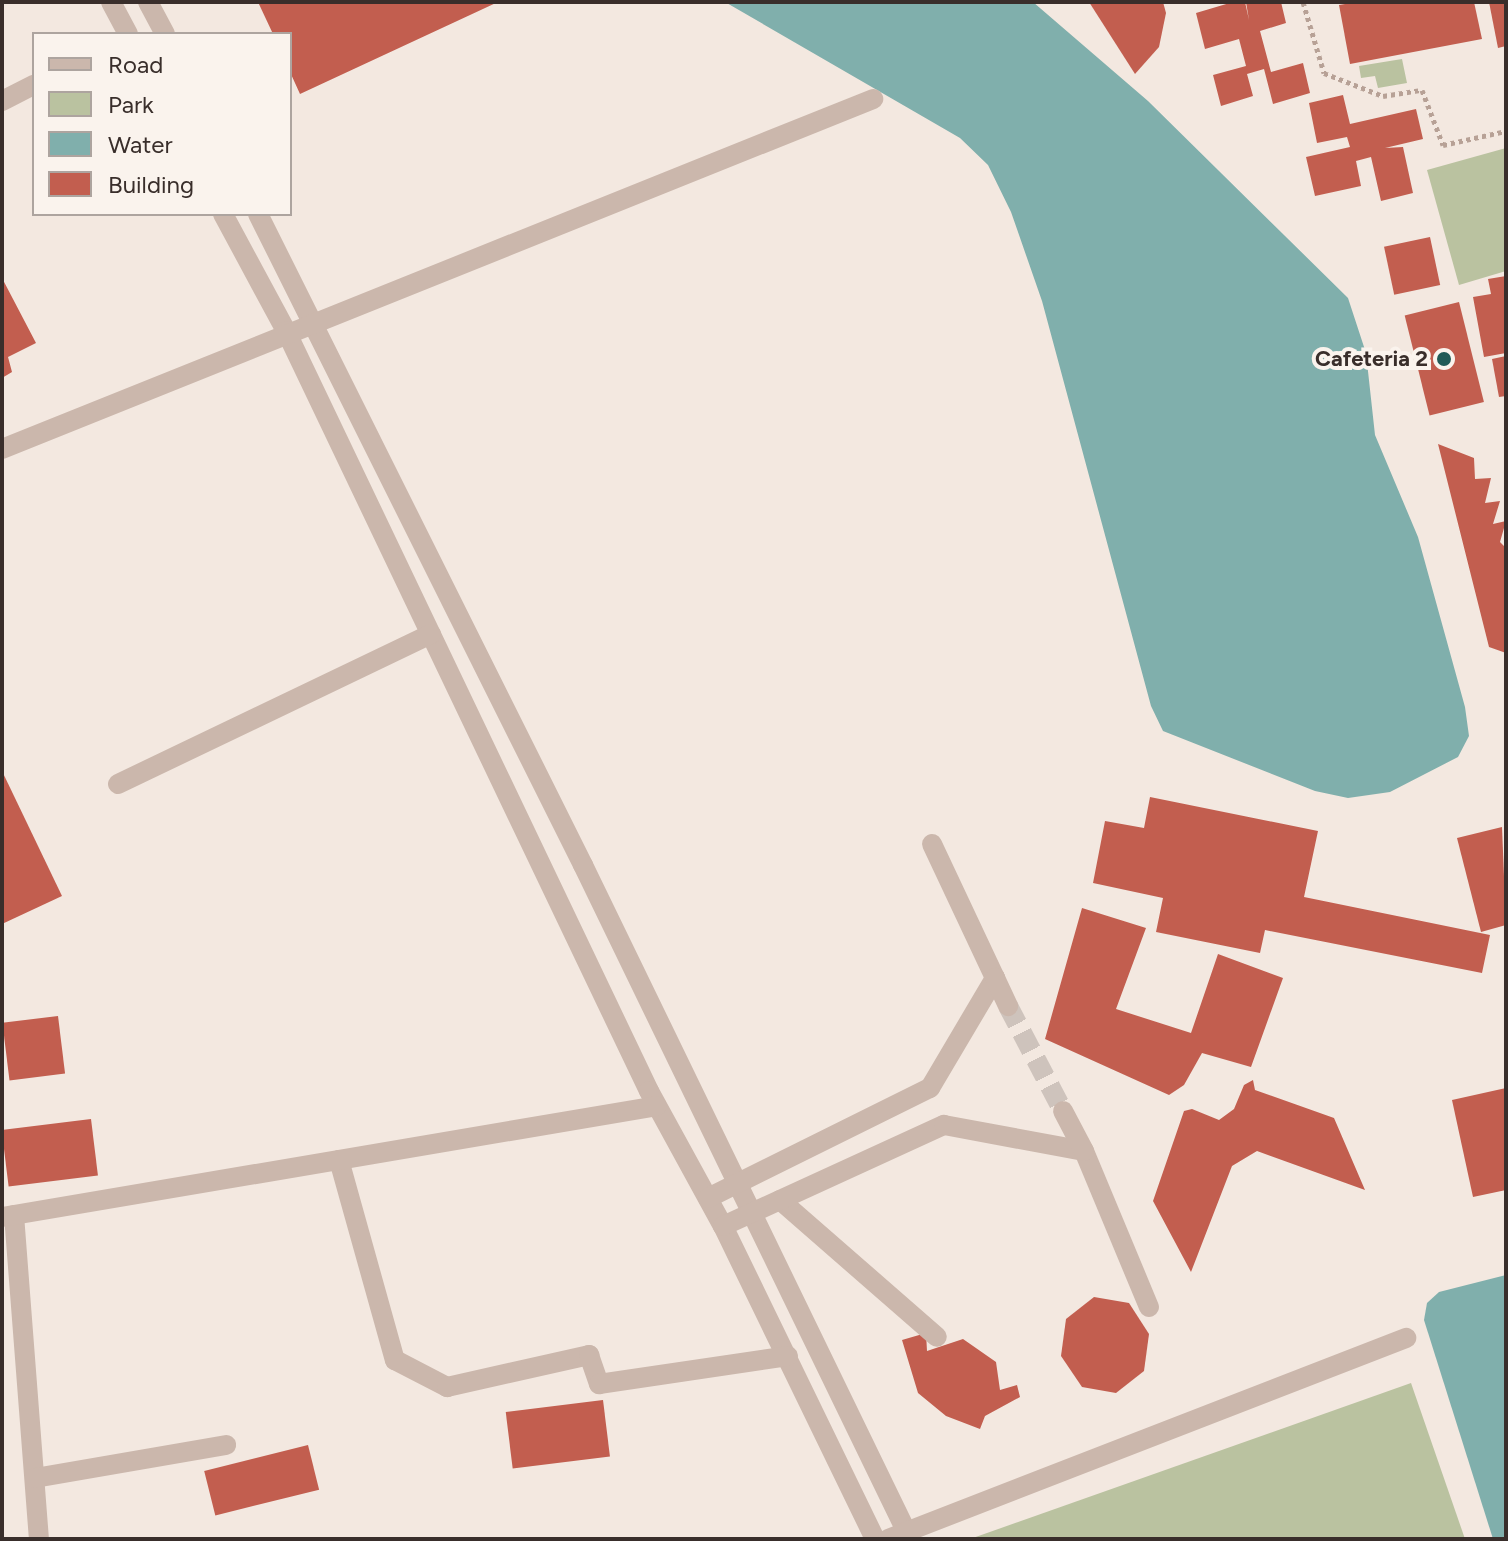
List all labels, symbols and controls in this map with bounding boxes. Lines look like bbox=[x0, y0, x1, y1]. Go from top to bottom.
legend bbox=[32, 32, 292, 216]
text: Road bbox=[108, 50, 163, 79]
text: Park bbox=[108, 90, 154, 119]
text: Water bbox=[108, 130, 173, 159]
text: Building bbox=[108, 170, 194, 199]
place label: Cafeteria 2 bbox=[1315, 346, 1428, 372]
marker: Cafeteria 2 bbox=[1435, 350, 1453, 368]

